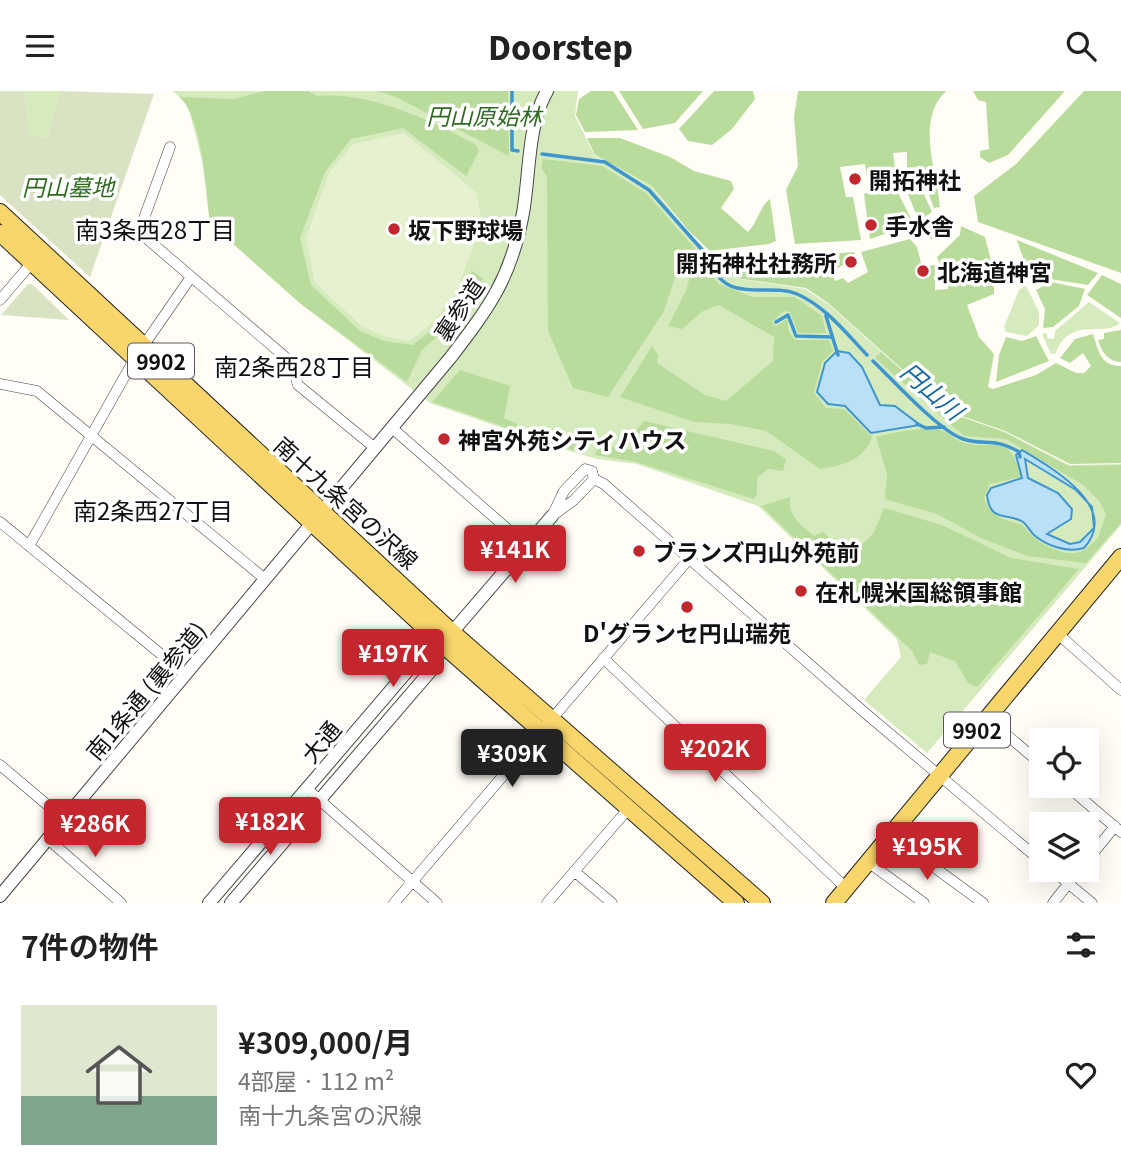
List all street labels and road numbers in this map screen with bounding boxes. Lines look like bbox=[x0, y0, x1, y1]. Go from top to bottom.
street label: 裏参道 bbox=[425, 271, 491, 347]
road number: 9902 bbox=[128, 343, 194, 379]
street label: 南十九条宮の沢線 bbox=[267, 428, 427, 576]
street label: 南1条通 (裏参道) bbox=[77, 613, 213, 767]
street label: 大通 bbox=[292, 712, 348, 770]
road number: 9902 bbox=[944, 713, 1010, 747]

